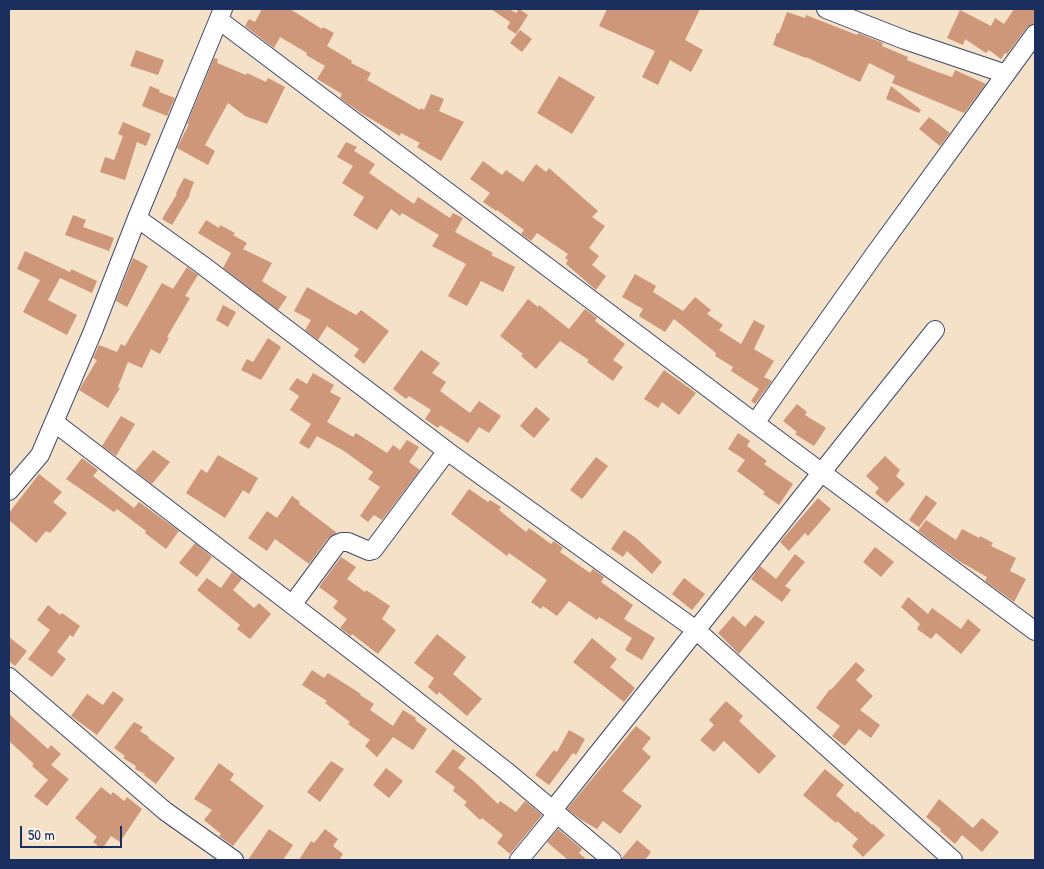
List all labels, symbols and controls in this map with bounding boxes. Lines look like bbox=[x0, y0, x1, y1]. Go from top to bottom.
scale bar bbox=[22, 816, 125, 848]
text: 50 m bbox=[28, 824, 55, 845]

